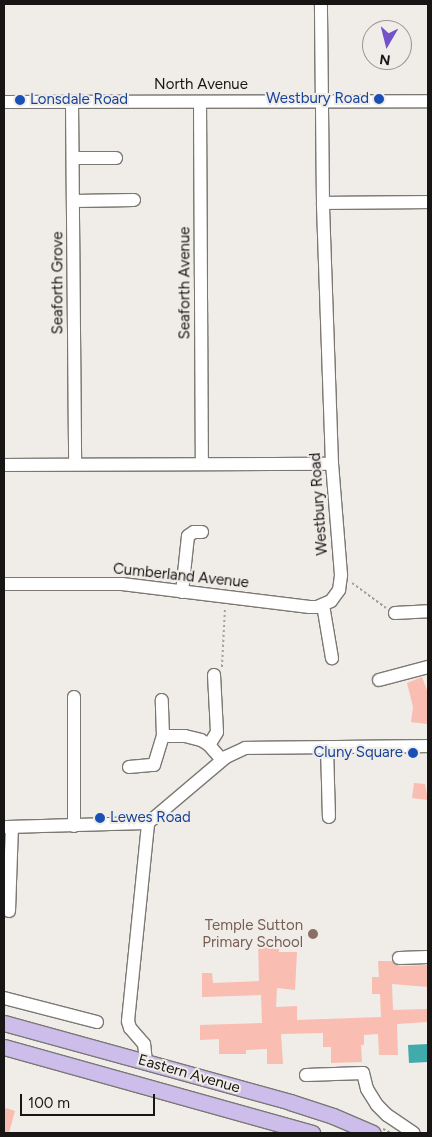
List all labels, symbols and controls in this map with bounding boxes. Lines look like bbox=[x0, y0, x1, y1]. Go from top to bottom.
north arrow bbox=[362, 20, 412, 70]
text: N bbox=[378, 50, 392, 69]
street label: North Avenue bbox=[154, 76, 248, 94]
place label: Westbury Road bbox=[266, 90, 369, 108]
place label: Lonsdale Road bbox=[30, 91, 128, 109]
marker: Westbury Road bbox=[373, 93, 385, 105]
marker: Lonsdale Road bbox=[14, 94, 26, 106]
street label: Seaforth Avenue bbox=[176, 227, 194, 339]
street label: Seaforth Grove bbox=[49, 232, 67, 334]
street label: Westbury Road bbox=[306, 452, 332, 556]
street label: Cumberland Avenue bbox=[112, 560, 250, 592]
place label: Cluny Square bbox=[314, 744, 403, 762]
marker: Cluny Square bbox=[407, 747, 419, 759]
place label: Lewes Road bbox=[110, 809, 191, 827]
marker: Lewes Road bbox=[94, 812, 106, 824]
place label: Temple Sutton Primary School bbox=[202, 916, 303, 951]
marker: Temple Sutton Primary School bbox=[307, 928, 319, 940]
street label: Eastern Avenue bbox=[136, 1051, 242, 1097]
scale bar bbox=[22, 1084, 158, 1116]
text: 100 m bbox=[28, 1094, 70, 1112]

